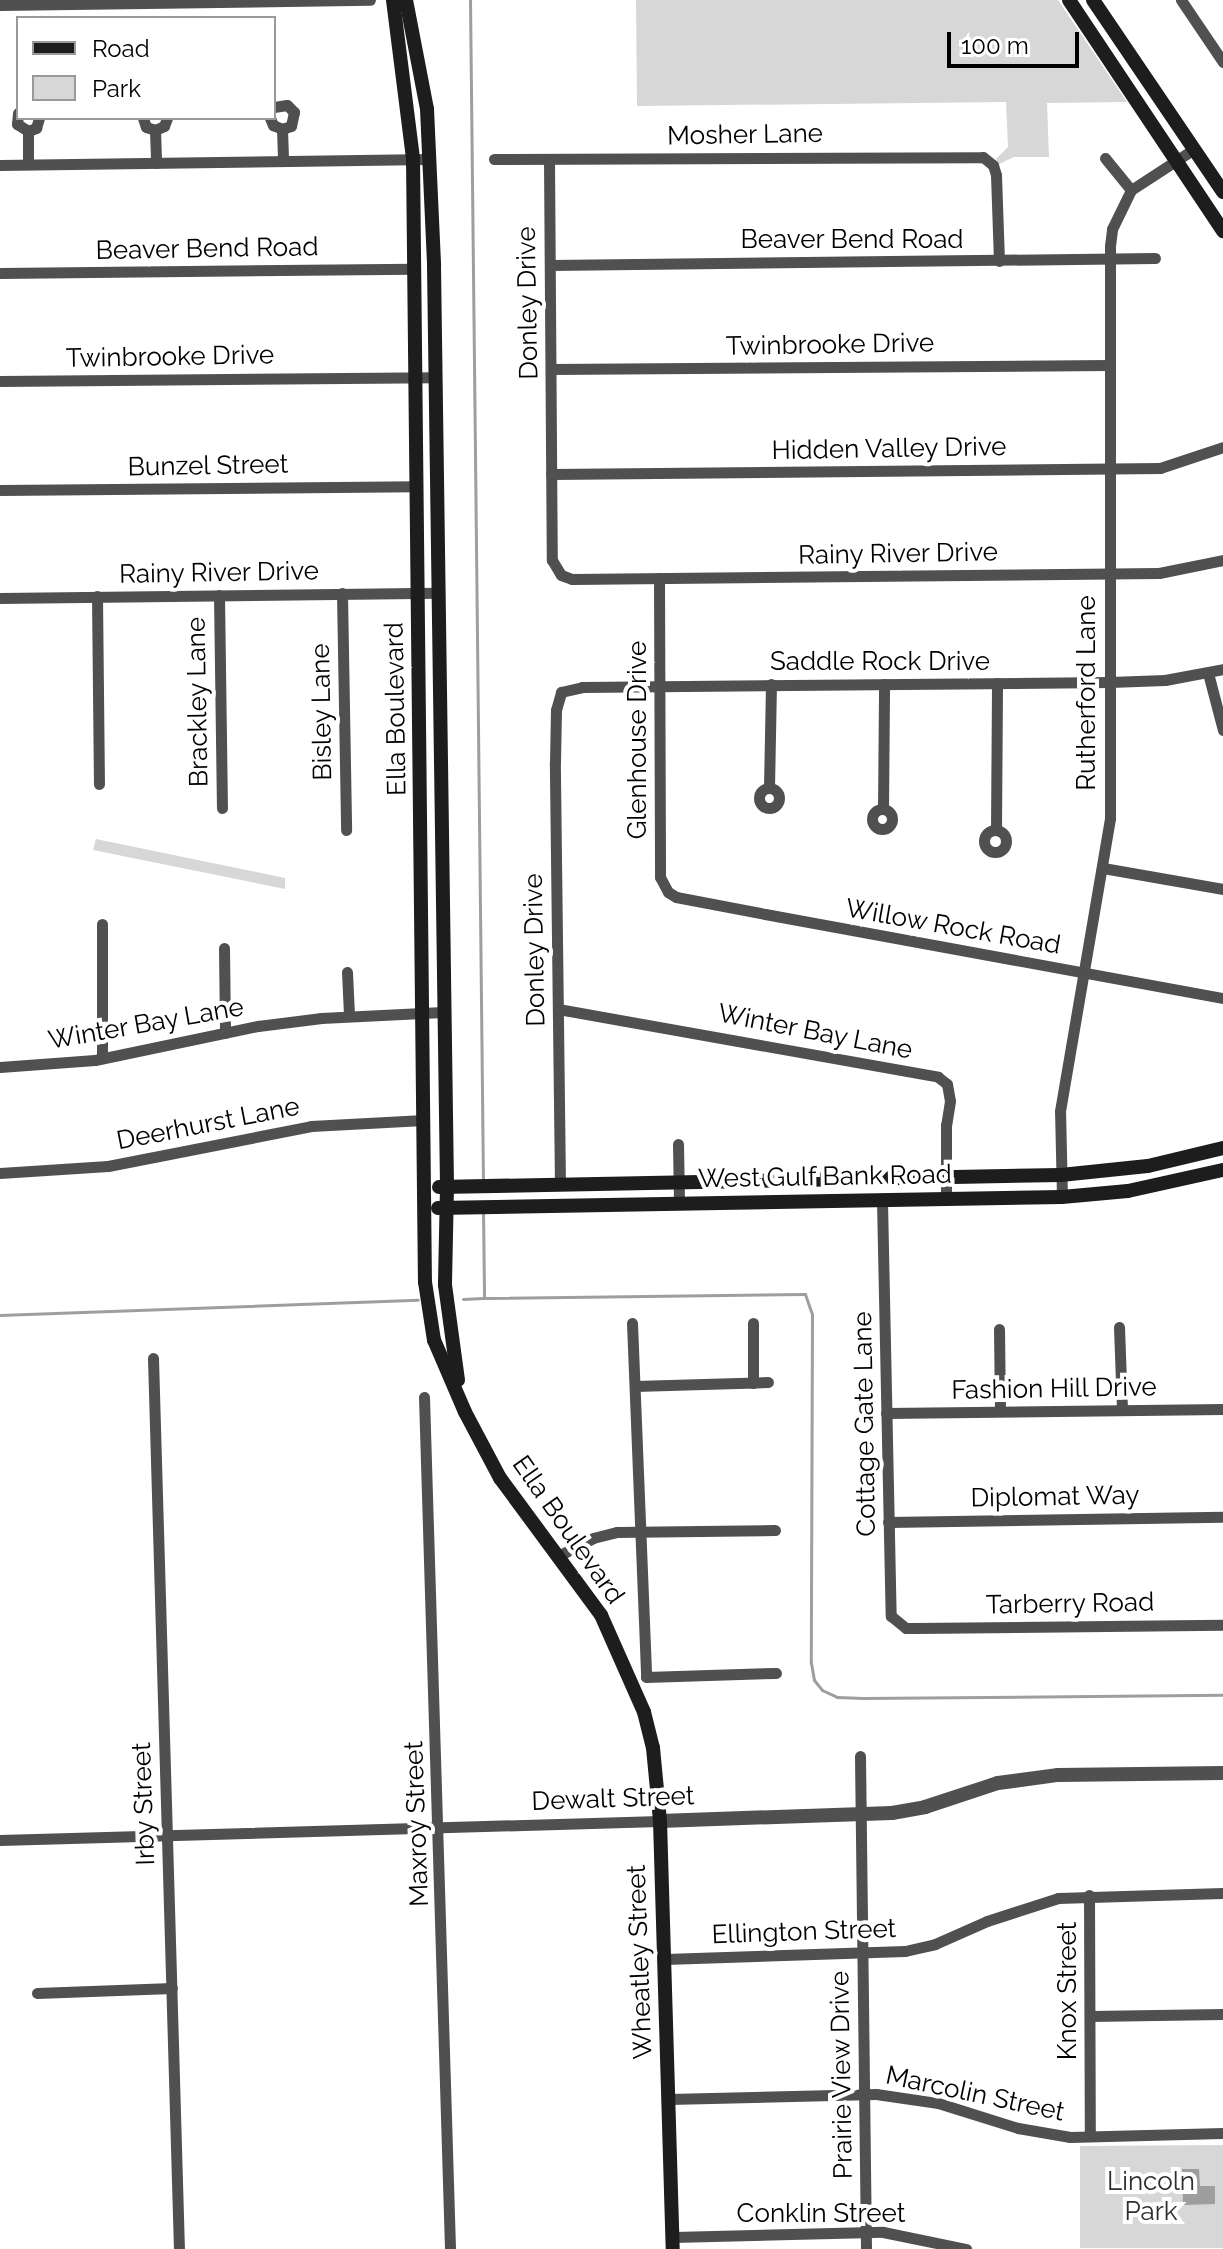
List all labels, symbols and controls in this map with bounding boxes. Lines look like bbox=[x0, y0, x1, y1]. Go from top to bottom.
legend bbox=[16, 16, 276, 120]
scale bar bbox=[951, 16, 1083, 66]
text: 100 m bbox=[961, 31, 1029, 60]
text: Road bbox=[92, 34, 150, 63]
text: Park bbox=[92, 74, 141, 103]
street label: Mosher Lane bbox=[666, 118, 824, 152]
street label: Beaver Bend Road bbox=[740, 224, 964, 256]
street label: Donley Drive bbox=[511, 226, 545, 380]
street label: Beaver Bend Road bbox=[95, 231, 319, 267]
street label: Twinbrooke Drive bbox=[726, 328, 934, 362]
street label: Twinbrooke Drive bbox=[66, 340, 274, 374]
street label: Hidden Valley Drive bbox=[770, 431, 1008, 467]
street label: Bunzel Street bbox=[127, 449, 289, 483]
street label: Rainy River Drive bbox=[797, 537, 999, 571]
street label: Rainy River Drive bbox=[118, 556, 320, 590]
street label: Rutherford Lane bbox=[1071, 595, 1103, 791]
street label: Brackley Lane bbox=[181, 616, 215, 788]
street label: Ella Boulevard bbox=[379, 622, 413, 796]
street label: Glenhouse Drive bbox=[622, 641, 654, 839]
street label: Bisley Lane bbox=[305, 643, 339, 781]
street label: Saddle Rock Drive bbox=[770, 646, 990, 678]
street label: Donley Drive bbox=[518, 873, 552, 1027]
street label: Willow Rock Road bbox=[843, 893, 1063, 961]
street label: Winter Bay Lane bbox=[45, 991, 247, 1057]
street label: Winter Bay Lane bbox=[714, 998, 916, 1066]
street label: Deerhurst Lane bbox=[114, 1091, 302, 1157]
street label: West Gulf Bank Road bbox=[698, 1159, 952, 1195]
street label: Cottage Gate Lane bbox=[847, 1311, 883, 1537]
street label: Fashion Hill Drive bbox=[951, 1372, 1157, 1406]
street label: Ella Boulevard bbox=[505, 1450, 631, 1610]
street label: Diplomat Way bbox=[970, 1480, 1140, 1514]
street label: Tarberry Road bbox=[985, 1587, 1155, 1621]
street label: Maxroy Street bbox=[399, 1740, 435, 1908]
street label: Irby Street bbox=[126, 1742, 162, 1866]
street label: Dewalt Street bbox=[531, 1781, 695, 1817]
street label: Wheatley Street bbox=[621, 1864, 659, 2060]
street label: Ellington Street bbox=[711, 1913, 897, 1951]
street label: Knox Street bbox=[1052, 1922, 1084, 2060]
street label: Prairie View Drive bbox=[825, 1970, 859, 2180]
street label: Marcolin Street bbox=[883, 2060, 1067, 2128]
park label: Lincoln Park bbox=[1107, 2166, 1195, 2228]
street label: Conklin Street bbox=[737, 2198, 905, 2230]

